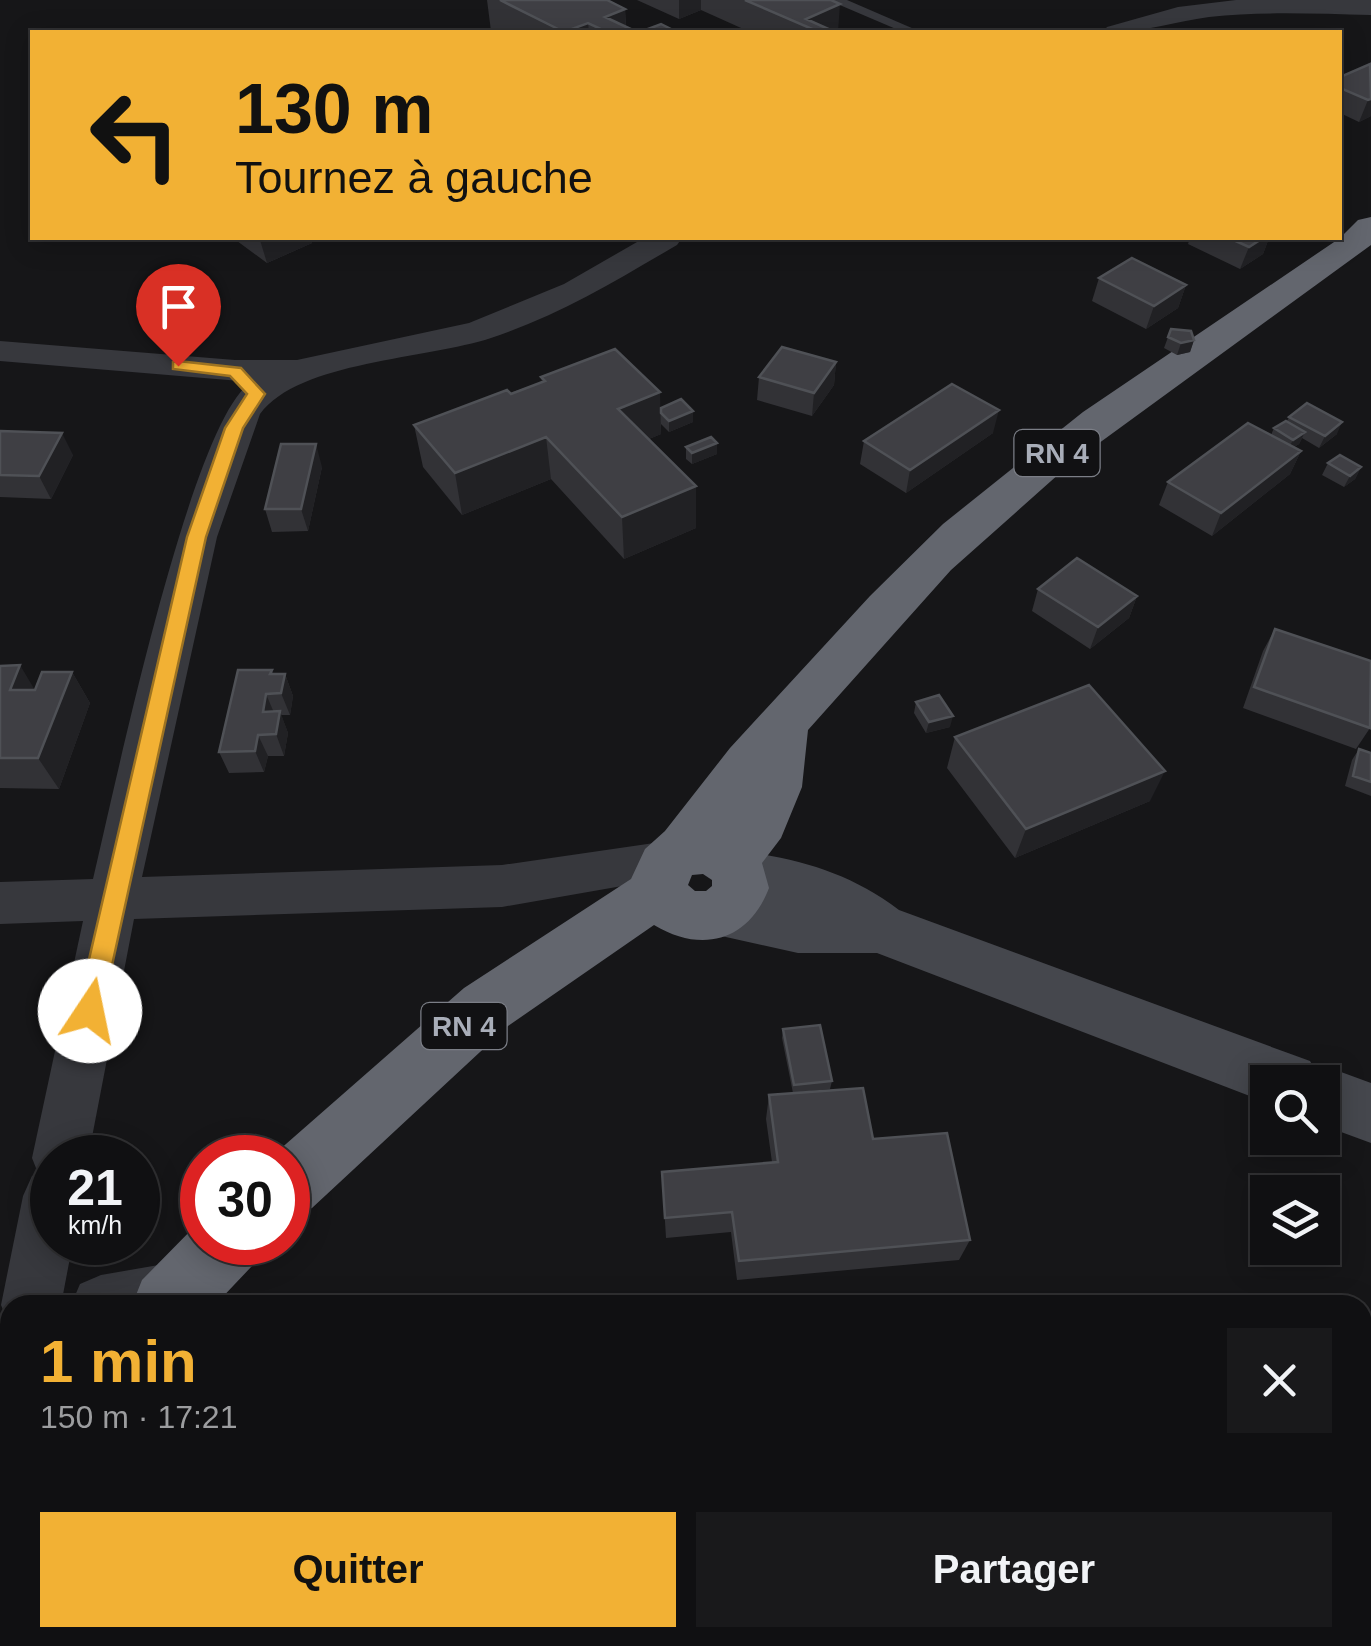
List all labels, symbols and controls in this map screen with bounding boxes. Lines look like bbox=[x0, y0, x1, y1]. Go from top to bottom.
icon: left bbox=[70, 70, 200, 200]
text: 130 m bbox=[235, 70, 433, 148]
text: Tournez à gauche bbox=[235, 152, 593, 203]
pin bbox=[136, 264, 221, 367]
icon: arrive bbox=[151, 279, 206, 334]
road number: RN 4 bbox=[1014, 430, 1100, 476]
position arrow bbox=[38, 959, 142, 1063]
road number: RN 4 bbox=[422, 1003, 506, 1049]
map controls bbox=[1250, 1065, 1340, 1265]
button: search bbox=[1250, 1065, 1340, 1155]
speed limit sign: 30 bbox=[180, 1135, 310, 1265]
text: 21 bbox=[67, 1160, 123, 1216]
button: layers bbox=[1250, 1175, 1340, 1265]
text: km/h bbox=[68, 1211, 122, 1239]
text: 1 min bbox=[40, 1328, 197, 1395]
button: close bbox=[1227, 1328, 1332, 1433]
text: 150 m · 17:21 bbox=[40, 1399, 237, 1435]
button: Quitter bbox=[40, 1512, 676, 1627]
button: Partager bbox=[696, 1512, 1332, 1627]

